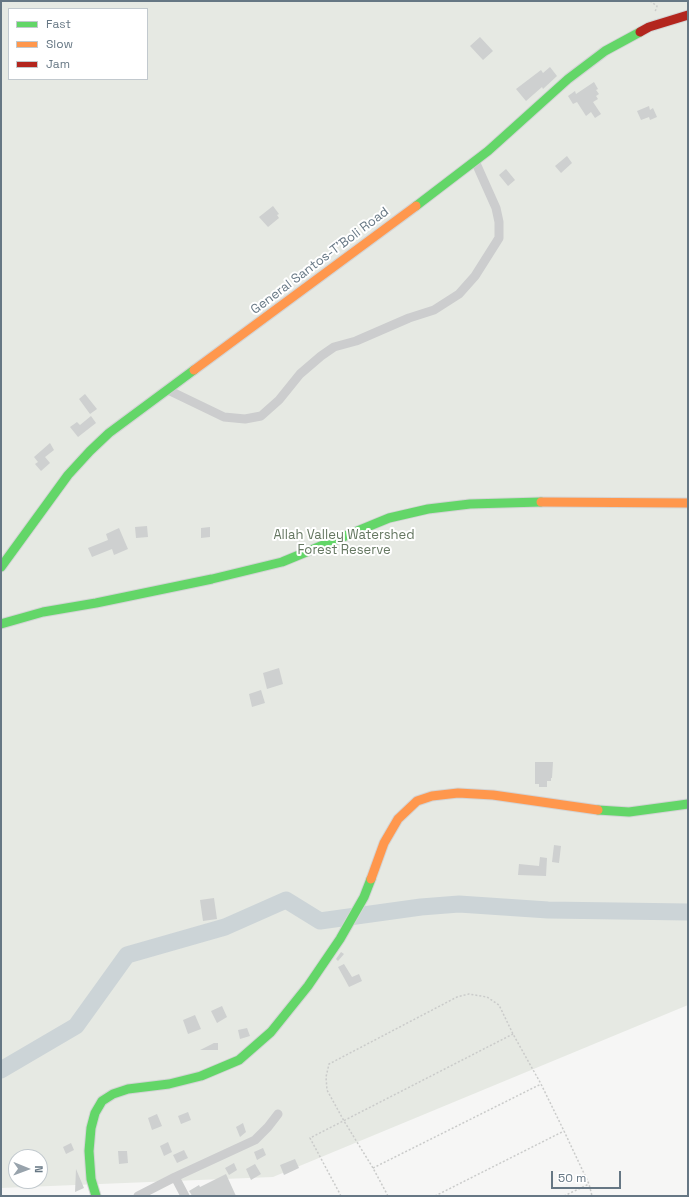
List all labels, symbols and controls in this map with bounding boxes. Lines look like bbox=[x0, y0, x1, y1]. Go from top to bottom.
legend bbox=[8, 8, 148, 80]
text: Fast bbox=[46, 16, 71, 32]
text: Slow bbox=[46, 36, 73, 52]
text: Jam bbox=[46, 56, 70, 72]
street label: General Santos-T'Boli Road bbox=[248, 204, 392, 318]
park label: Allah Valley Watershed Forest Reserve bbox=[273, 527, 415, 558]
north arrow bbox=[8, 1149, 48, 1189]
scale bar bbox=[553, 1163, 623, 1189]
text: N bbox=[32, 1165, 46, 1173]
text: 50 m bbox=[558, 1170, 586, 1186]

